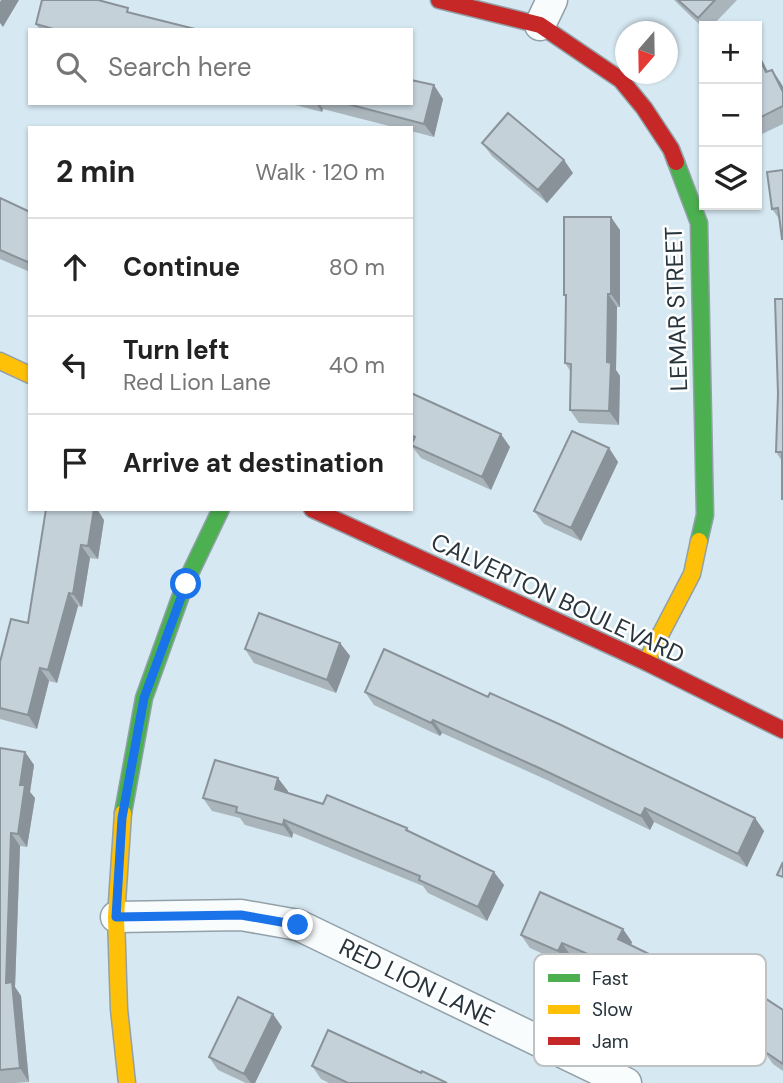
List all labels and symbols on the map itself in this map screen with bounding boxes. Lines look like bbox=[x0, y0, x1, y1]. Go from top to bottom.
north arrow bbox=[615, 21, 678, 84]
street label: LEMAR STREET bbox=[658, 226, 694, 392]
street label: CALVERTON BOULEVARD bbox=[426, 526, 690, 670]
route start bbox=[170, 568, 201, 599]
route end bbox=[282, 909, 313, 940]
street label: RED LION LANE bbox=[334, 931, 500, 1033]
legend bbox=[534, 954, 766, 1066]
text: Fast bbox=[592, 966, 628, 991]
text: Slow bbox=[592, 997, 633, 1022]
text: Jam bbox=[592, 1029, 629, 1054]

